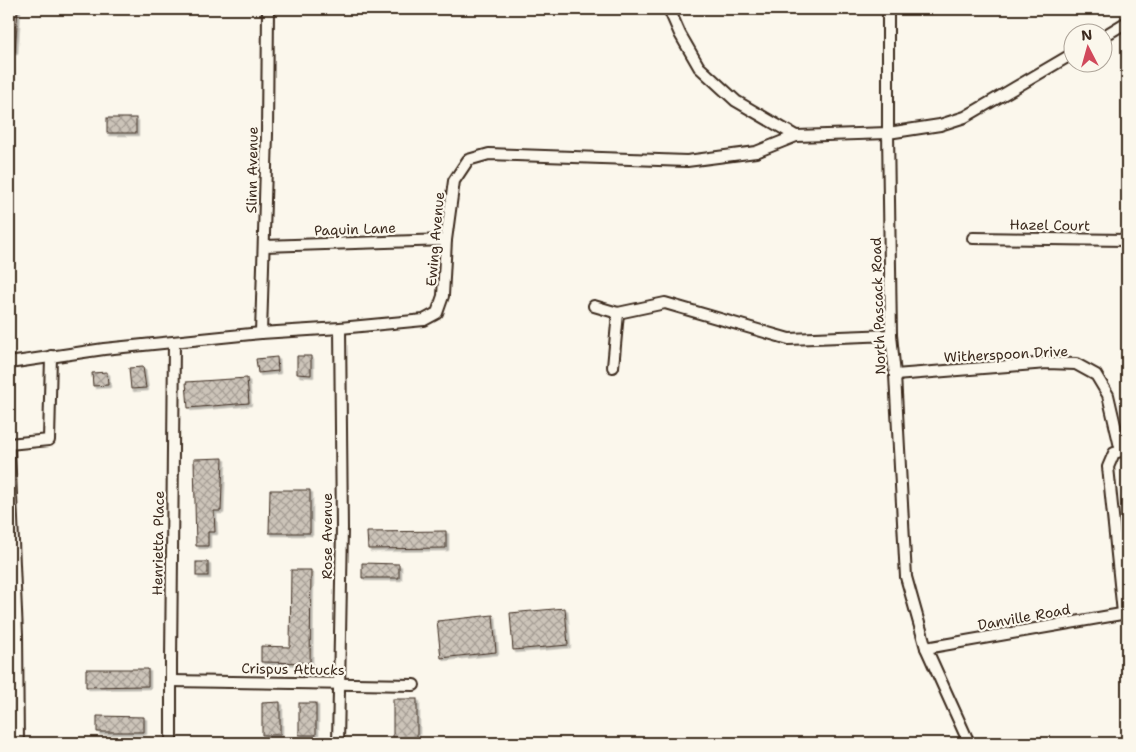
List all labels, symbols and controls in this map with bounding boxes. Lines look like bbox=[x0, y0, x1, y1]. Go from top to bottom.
north arrow bbox=[1064, 22, 1114, 72]
text: N bbox=[1080, 26, 1093, 45]
street label: Slinn Avenue bbox=[242, 126, 262, 214]
street label: Ewing Avenue bbox=[422, 191, 448, 287]
street label: Hazel Court bbox=[1010, 215, 1090, 235]
street label: Paquin Lane bbox=[314, 219, 396, 239]
street label: North Pascack Road bbox=[867, 237, 889, 375]
street label: Witherspoon Drive bbox=[943, 342, 1069, 366]
street label: Henrietta Place bbox=[148, 490, 168, 595]
street label: Rose Avenue bbox=[318, 493, 336, 579]
street label: Danville Road bbox=[976, 600, 1072, 634]
street label: Crispus Attucks bbox=[241, 659, 345, 679]

